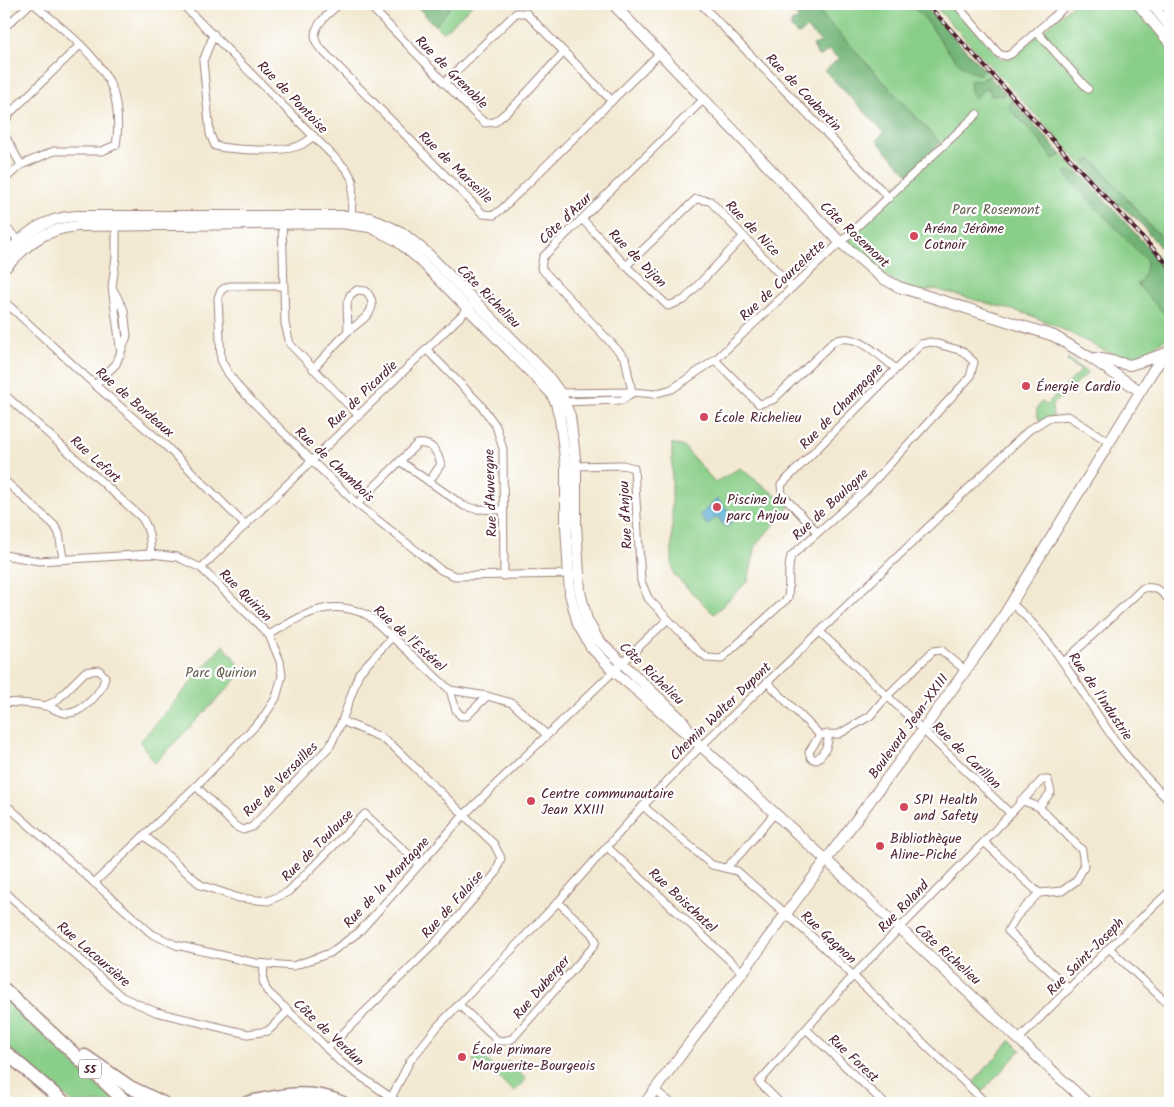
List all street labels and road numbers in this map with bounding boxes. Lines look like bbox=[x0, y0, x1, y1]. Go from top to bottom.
street label: Rue de Grenoble bbox=[410, 31, 494, 115]
street label: Rue de Coubertin bbox=[760, 48, 847, 137]
street label: Rue de Pontoise bbox=[252, 56, 333, 140]
street label: Rue de Marseille bbox=[413, 126, 498, 210]
street label: Côte d'Azur bbox=[534, 187, 598, 250]
street label: Rue de Nice bbox=[720, 195, 785, 262]
street label: Côte Rosemont bbox=[814, 196, 895, 274]
street label: Rue de Dijon bbox=[603, 224, 672, 293]
street label: Rue de Courcelette bbox=[735, 234, 831, 327]
street label: Côte Richelieu bbox=[451, 259, 526, 334]
street label: Rue de Picardie bbox=[322, 355, 403, 434]
street label: Rue de Champagne bbox=[795, 358, 889, 455]
street label: Rue de Bordeaux bbox=[90, 362, 179, 444]
street label: Rue de Chambois bbox=[289, 422, 379, 508]
street label: Rue Lefort bbox=[65, 431, 126, 489]
street label: Rue d'Auvergne bbox=[478, 448, 504, 537]
street label: Rue de Boulogne bbox=[787, 463, 874, 546]
street label: Rue d'Anjou bbox=[613, 480, 639, 550]
street label: Rue Quirion bbox=[214, 564, 277, 627]
street label: Rue de l'Estérel bbox=[368, 600, 451, 678]
street label: Côte Richelieu bbox=[614, 637, 689, 711]
street label: Rue de l'Industrie bbox=[1062, 648, 1138, 746]
street label: Chemin Walter Dupont bbox=[665, 657, 777, 766]
street label: Boulevard Jean-XXIII bbox=[863, 669, 955, 784]
street label: Rue de Carillon bbox=[927, 717, 1006, 795]
street label: Rue de Versailles bbox=[238, 737, 324, 823]
street label: Rue de Toulouse bbox=[276, 804, 360, 887]
street label: Rue de la Montagne bbox=[338, 831, 436, 934]
street label: Rue Boischatel bbox=[643, 863, 722, 939]
street label: Rue de Falaise bbox=[416, 865, 490, 944]
street label: Rue Roland bbox=[873, 875, 935, 938]
street label: Rue Gagnon bbox=[795, 906, 861, 970]
street label: Rue Saint-Joseph bbox=[1042, 913, 1130, 1001]
street label: Rue Lacoursière bbox=[52, 916, 136, 993]
street label: Côte Richelieu bbox=[909, 919, 986, 991]
street label: Rue Duberger bbox=[508, 950, 577, 1024]
street label: Côte de Verdun bbox=[288, 994, 369, 1072]
street label: Rue Forest bbox=[823, 1029, 884, 1089]
road number: 55 bbox=[79, 1060, 101, 1078]

